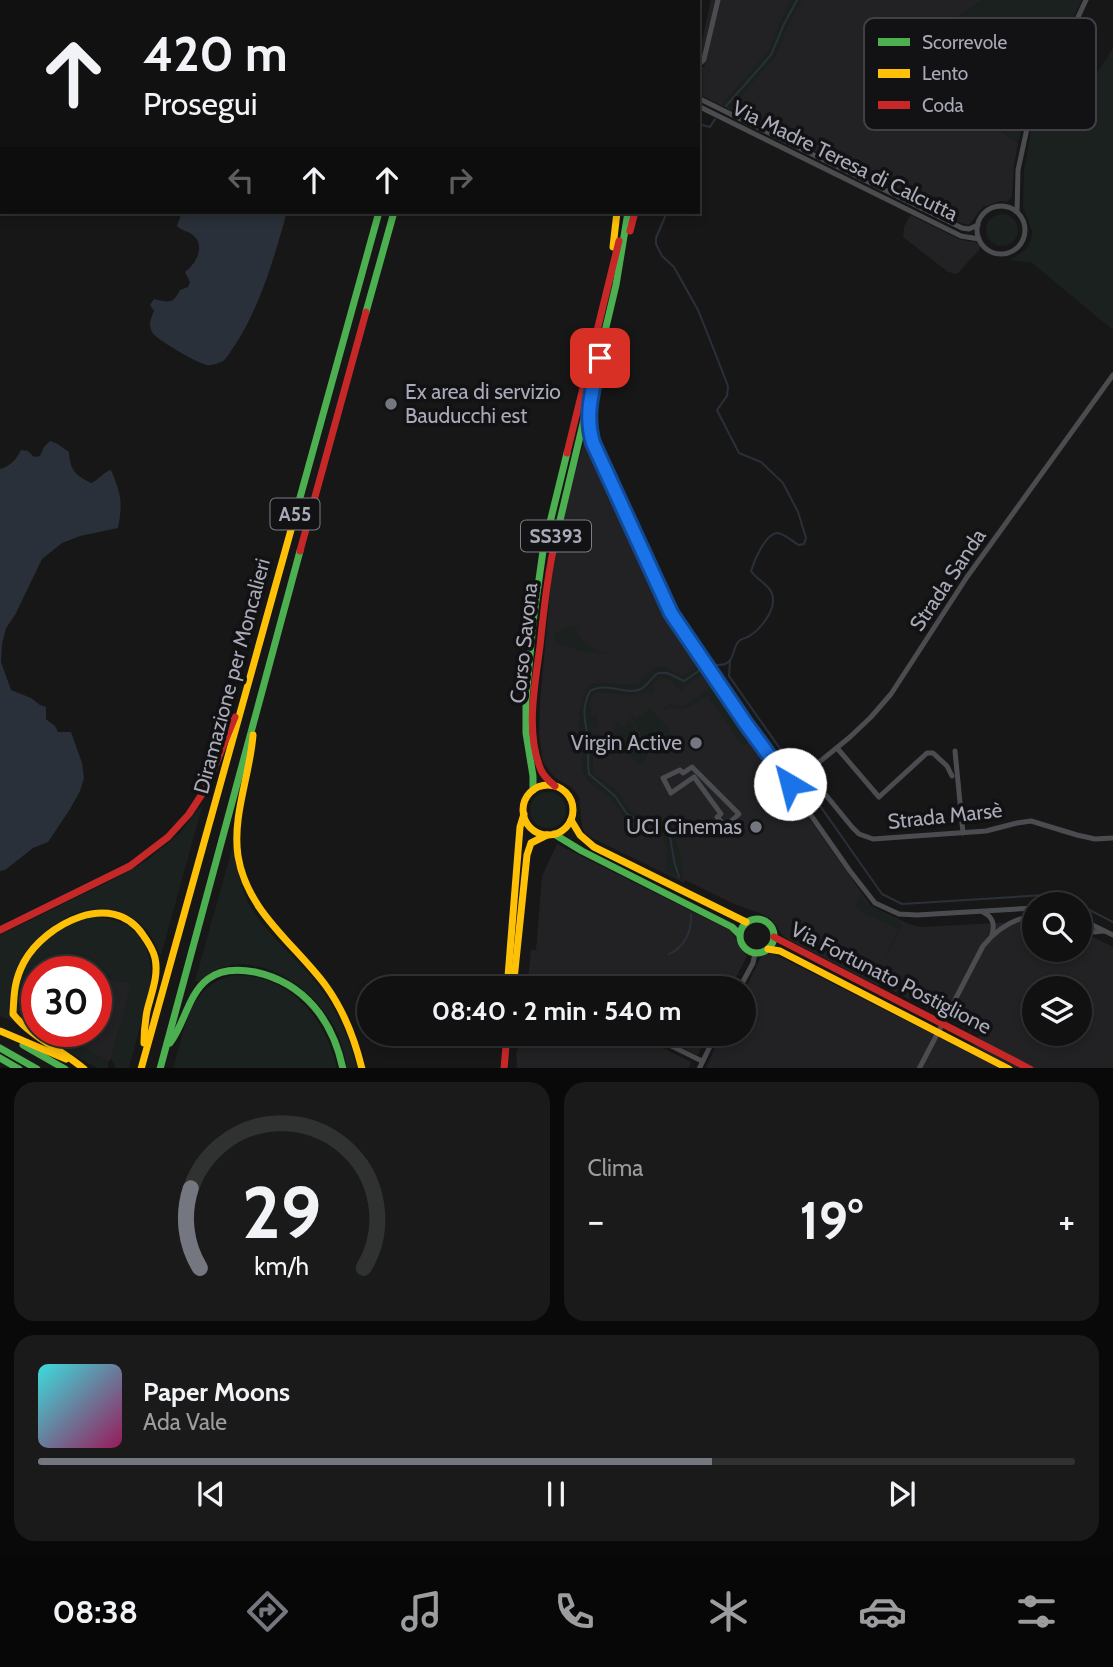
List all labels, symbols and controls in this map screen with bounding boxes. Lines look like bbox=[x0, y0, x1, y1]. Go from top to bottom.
legend bbox=[864, 18, 1096, 130]
text: 420 m bbox=[143, 24, 288, 83]
icon: ahead bbox=[28, 28, 119, 119]
text: Scorrevole bbox=[922, 31, 1007, 54]
text: Lento bbox=[922, 62, 968, 85]
text: Prosegui bbox=[143, 84, 257, 123]
text: Coda bbox=[922, 94, 964, 117]
street label: Via Madre Teresa di Calcutta bbox=[728, 95, 962, 226]
icon: left bbox=[222, 161, 260, 199]
icon: ahead bbox=[295, 161, 333, 199]
icon: ahead bbox=[368, 161, 406, 199]
icon: right bbox=[441, 161, 479, 199]
pin bbox=[570, 328, 630, 388]
icon: arrive bbox=[581, 339, 619, 377]
place label: Ex area di servizio Bauducchi est bbox=[405, 379, 561, 428]
marker: Ex area di servizio Bauducchi est bbox=[383, 396, 399, 412]
road number: A55 bbox=[270, 499, 320, 530]
road number: SS393 bbox=[521, 520, 591, 552]
street label: Strada Sanda bbox=[904, 524, 991, 636]
street label: Diramazione per Moncalieri bbox=[188, 556, 275, 796]
street label: Corso Savona bbox=[505, 581, 542, 705]
place label: Virgin Active bbox=[571, 730, 682, 755]
marker: Virgin Active bbox=[688, 735, 704, 751]
position arrow bbox=[753, 747, 827, 821]
street label: Strada Marsè bbox=[886, 797, 1004, 834]
place label: UCI Cinemas bbox=[626, 814, 742, 839]
marker: UCI Cinemas bbox=[748, 819, 764, 835]
map controls bbox=[1022, 892, 1092, 1046]
button: search bbox=[1022, 892, 1092, 962]
street label: Via Fortunato Postiglione bbox=[787, 916, 996, 1039]
speed limit sign: 30 bbox=[21, 956, 112, 1047]
button: layers bbox=[1022, 976, 1092, 1046]
text: 08:40 · 2 min · 540 m bbox=[432, 995, 681, 1027]
text: Clima bbox=[588, 1154, 643, 1182]
text: 29 bbox=[242, 1168, 321, 1256]
text: 19° bbox=[800, 1189, 863, 1252]
text: − bbox=[588, 1197, 604, 1244]
text: + bbox=[1058, 1197, 1075, 1244]
text: km/h bbox=[254, 1250, 309, 1280]
text: Paper Moons bbox=[143, 1376, 290, 1408]
text: Ada Vale bbox=[143, 1408, 227, 1436]
icon: previous bbox=[192, 1475, 230, 1513]
icon: pause bbox=[537, 1475, 575, 1513]
icon: next bbox=[883, 1475, 921, 1513]
icon: directions bbox=[243, 1587, 292, 1636]
icon: music bbox=[397, 1587, 446, 1636]
icon: phone bbox=[550, 1587, 599, 1636]
icon: climate bbox=[704, 1587, 753, 1636]
icon: car bbox=[858, 1587, 907, 1636]
icon: filters bbox=[1012, 1587, 1061, 1636]
text: 08:38 bbox=[52, 1592, 138, 1631]

